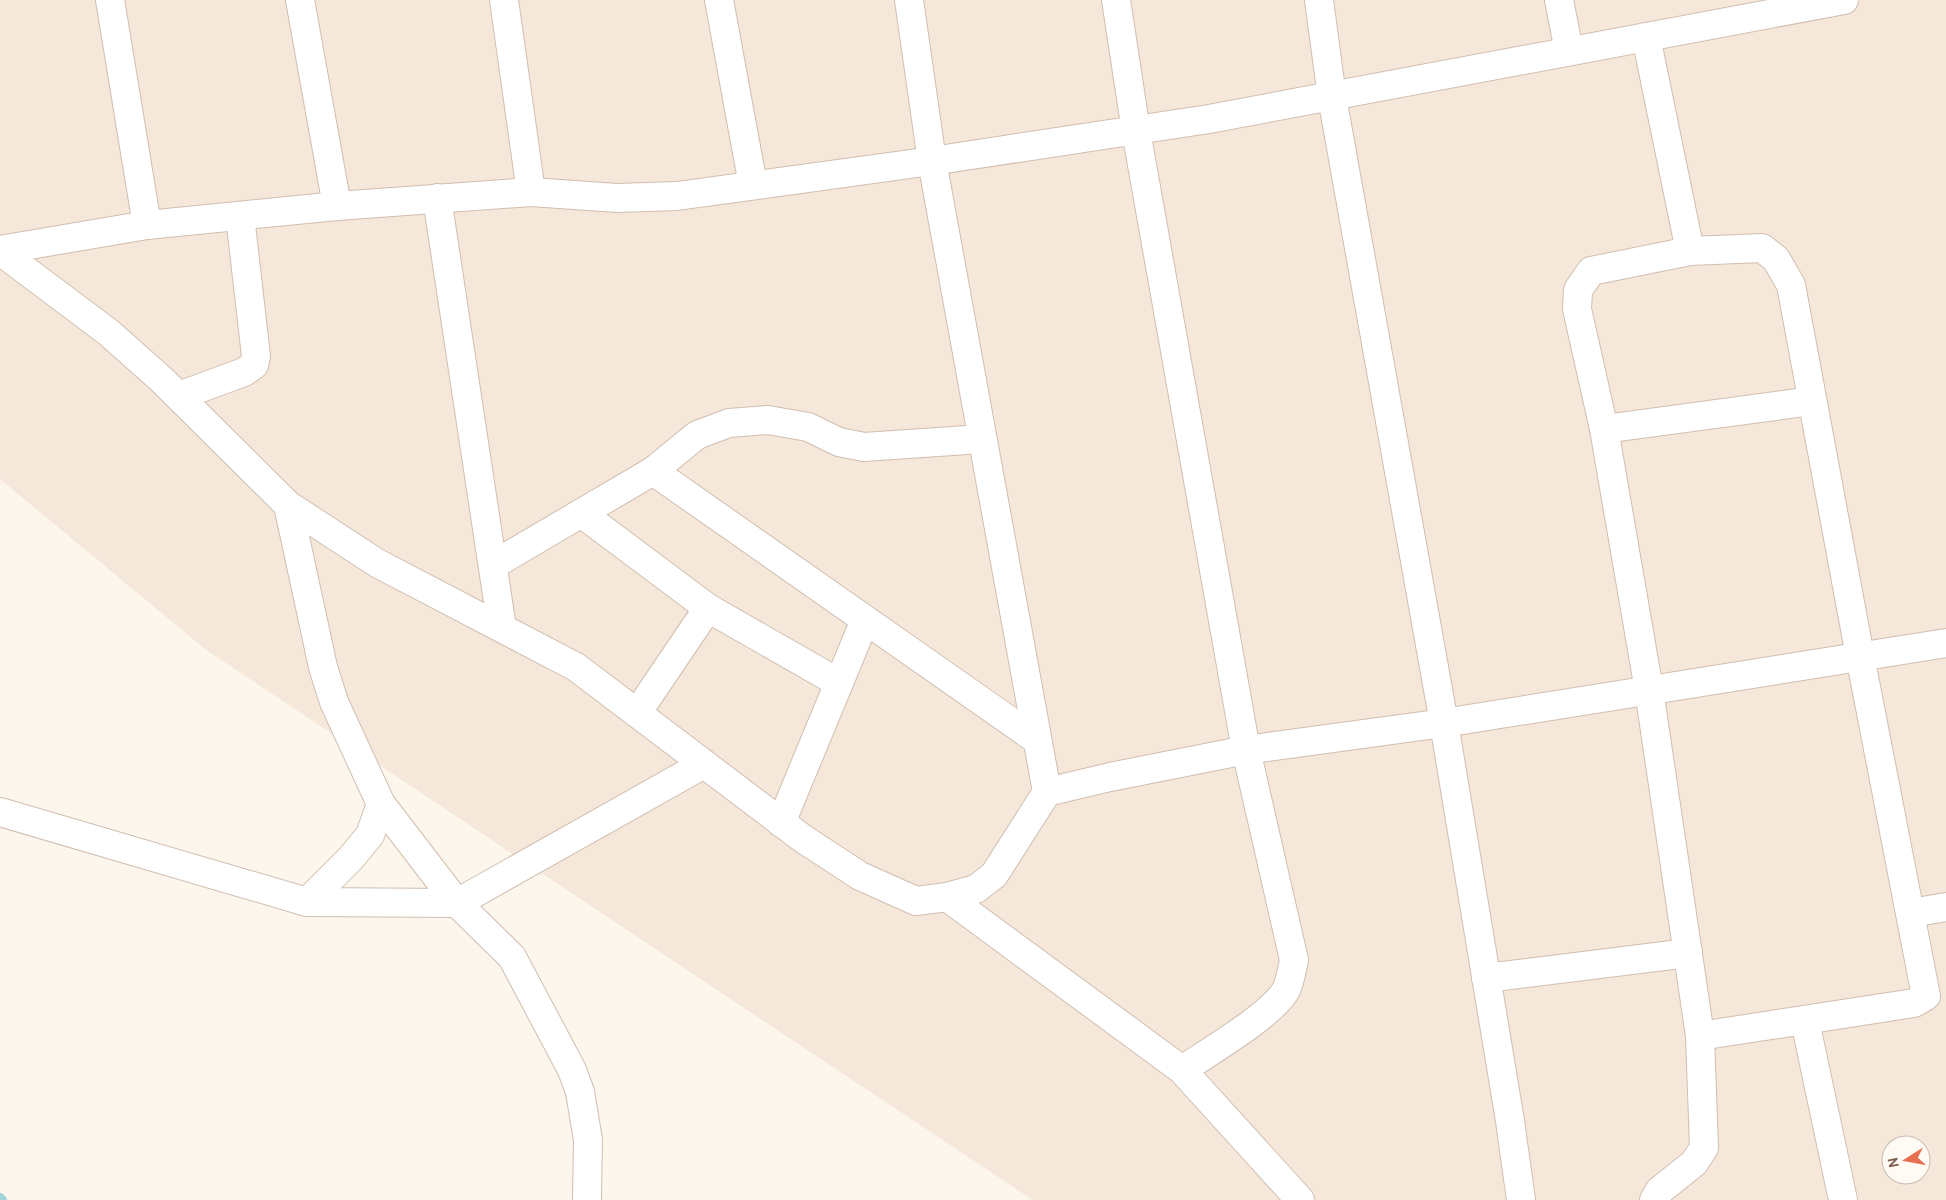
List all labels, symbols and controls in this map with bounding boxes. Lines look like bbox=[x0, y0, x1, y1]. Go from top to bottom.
north arrow bbox=[1881, 1135, 1931, 1185]
text: N bbox=[1883, 1156, 1903, 1169]

